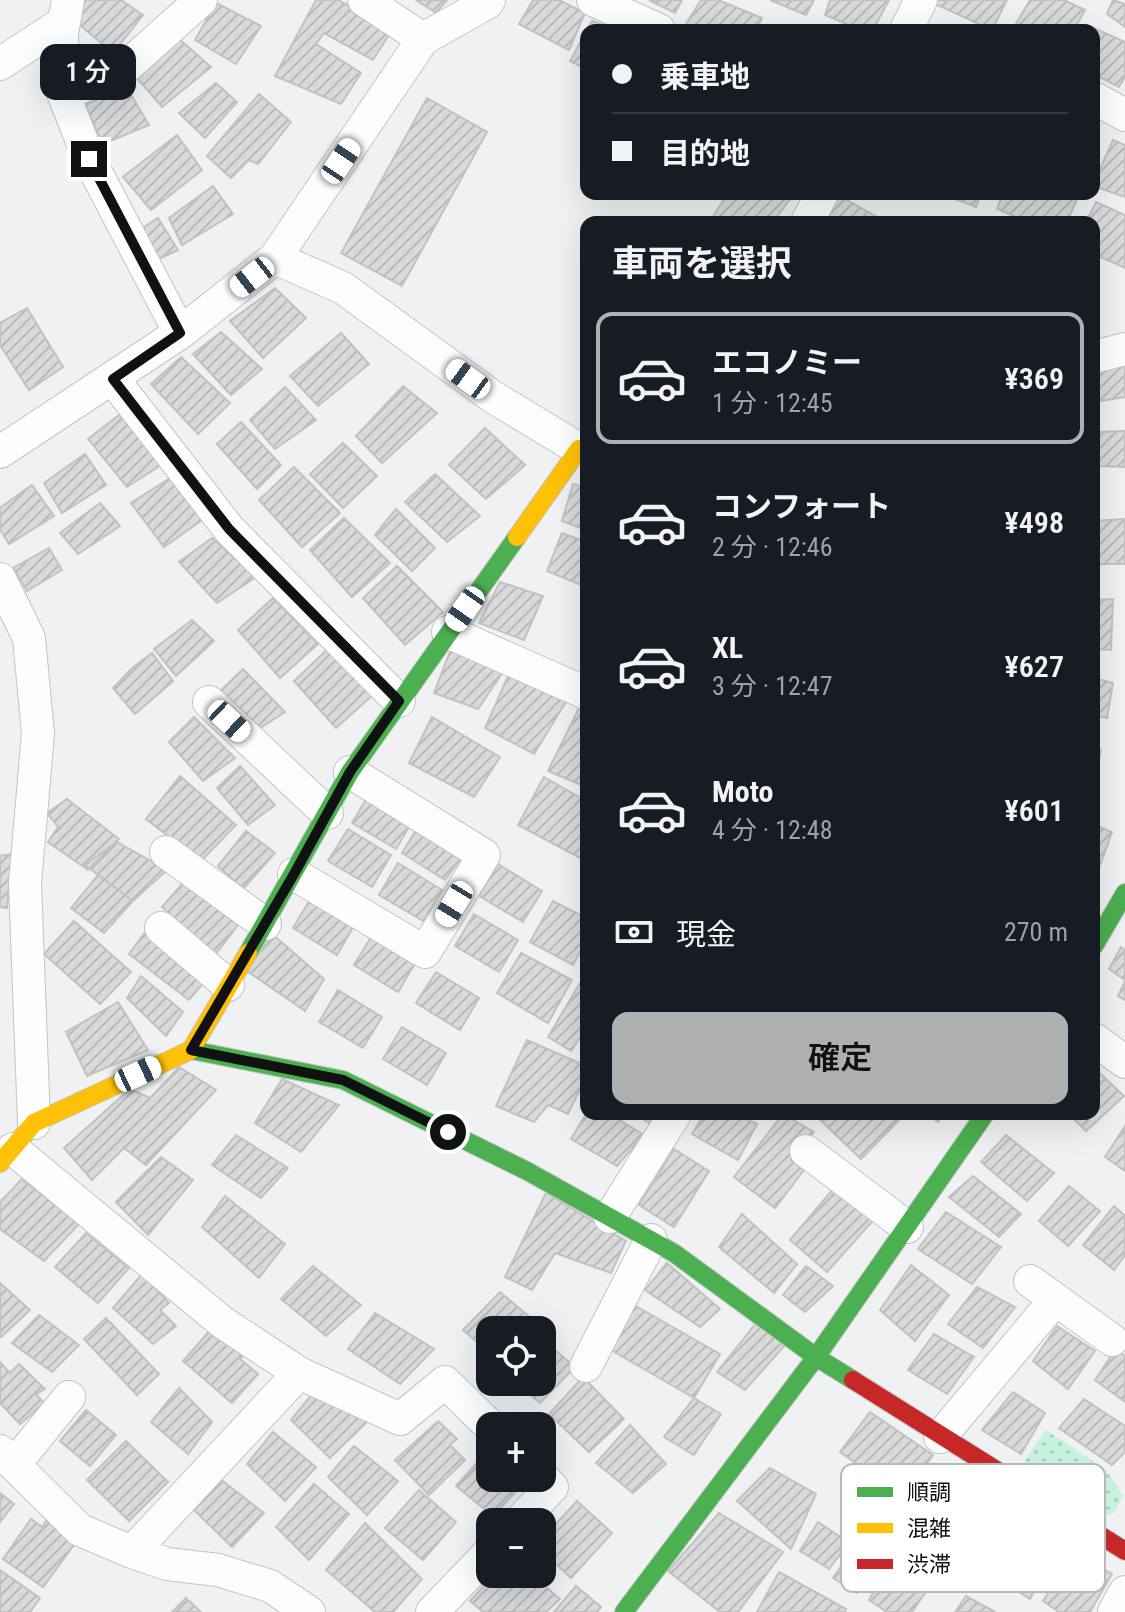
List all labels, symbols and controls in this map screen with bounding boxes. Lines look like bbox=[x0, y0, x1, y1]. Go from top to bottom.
callout: 1 分 bbox=[41, 43, 137, 99]
text: 1 分 bbox=[65, 57, 111, 87]
text: 乗車地 bbox=[660, 59, 750, 94]
car bbox=[318, 134, 364, 188]
text: 目的地 bbox=[660, 136, 750, 171]
route end bbox=[71, 141, 107, 177]
text: 車両を選択 bbox=[612, 243, 792, 285]
car bbox=[226, 253, 278, 301]
icon: car bbox=[616, 342, 688, 414]
text: エコノミー bbox=[712, 345, 862, 380]
car bbox=[442, 355, 494, 403]
text: ¥369 bbox=[1005, 361, 1064, 396]
text: 1 分 · 12:45 bbox=[712, 388, 832, 418]
icon: car bbox=[616, 486, 688, 558]
text: コンフォート bbox=[712, 489, 891, 524]
text: ¥498 bbox=[1005, 505, 1064, 540]
text: 2 分 · 12:46 bbox=[712, 532, 832, 562]
car bbox=[441, 582, 489, 636]
icon: car bbox=[616, 630, 688, 702]
text: XL bbox=[712, 630, 743, 665]
text: ¥627 bbox=[1005, 649, 1064, 684]
text: 3 分 · 12:47 bbox=[712, 671, 832, 701]
car bbox=[203, 696, 255, 746]
icon: car bbox=[616, 774, 688, 846]
text: Moto bbox=[712, 774, 773, 809]
text: ¥601 bbox=[1005, 793, 1064, 828]
text: 4 分 · 12:48 bbox=[712, 815, 832, 845]
car bbox=[431, 877, 477, 931]
icon: cash bbox=[612, 910, 656, 954]
text: 現金 bbox=[676, 917, 736, 952]
text: 270 m bbox=[1004, 917, 1068, 947]
button: 確定 bbox=[612, 1012, 1068, 1104]
car bbox=[111, 1053, 165, 1095]
route start bbox=[430, 1114, 466, 1150]
map controls bbox=[476, 1316, 556, 1588]
button: locate bbox=[476, 1316, 556, 1396]
button: + bbox=[476, 1412, 556, 1492]
legend bbox=[841, 1464, 1105, 1592]
text: 順調 bbox=[907, 1480, 951, 1505]
button: − bbox=[476, 1508, 556, 1588]
text: 混雑 bbox=[907, 1516, 951, 1541]
text: 渋滞 bbox=[907, 1552, 951, 1577]

